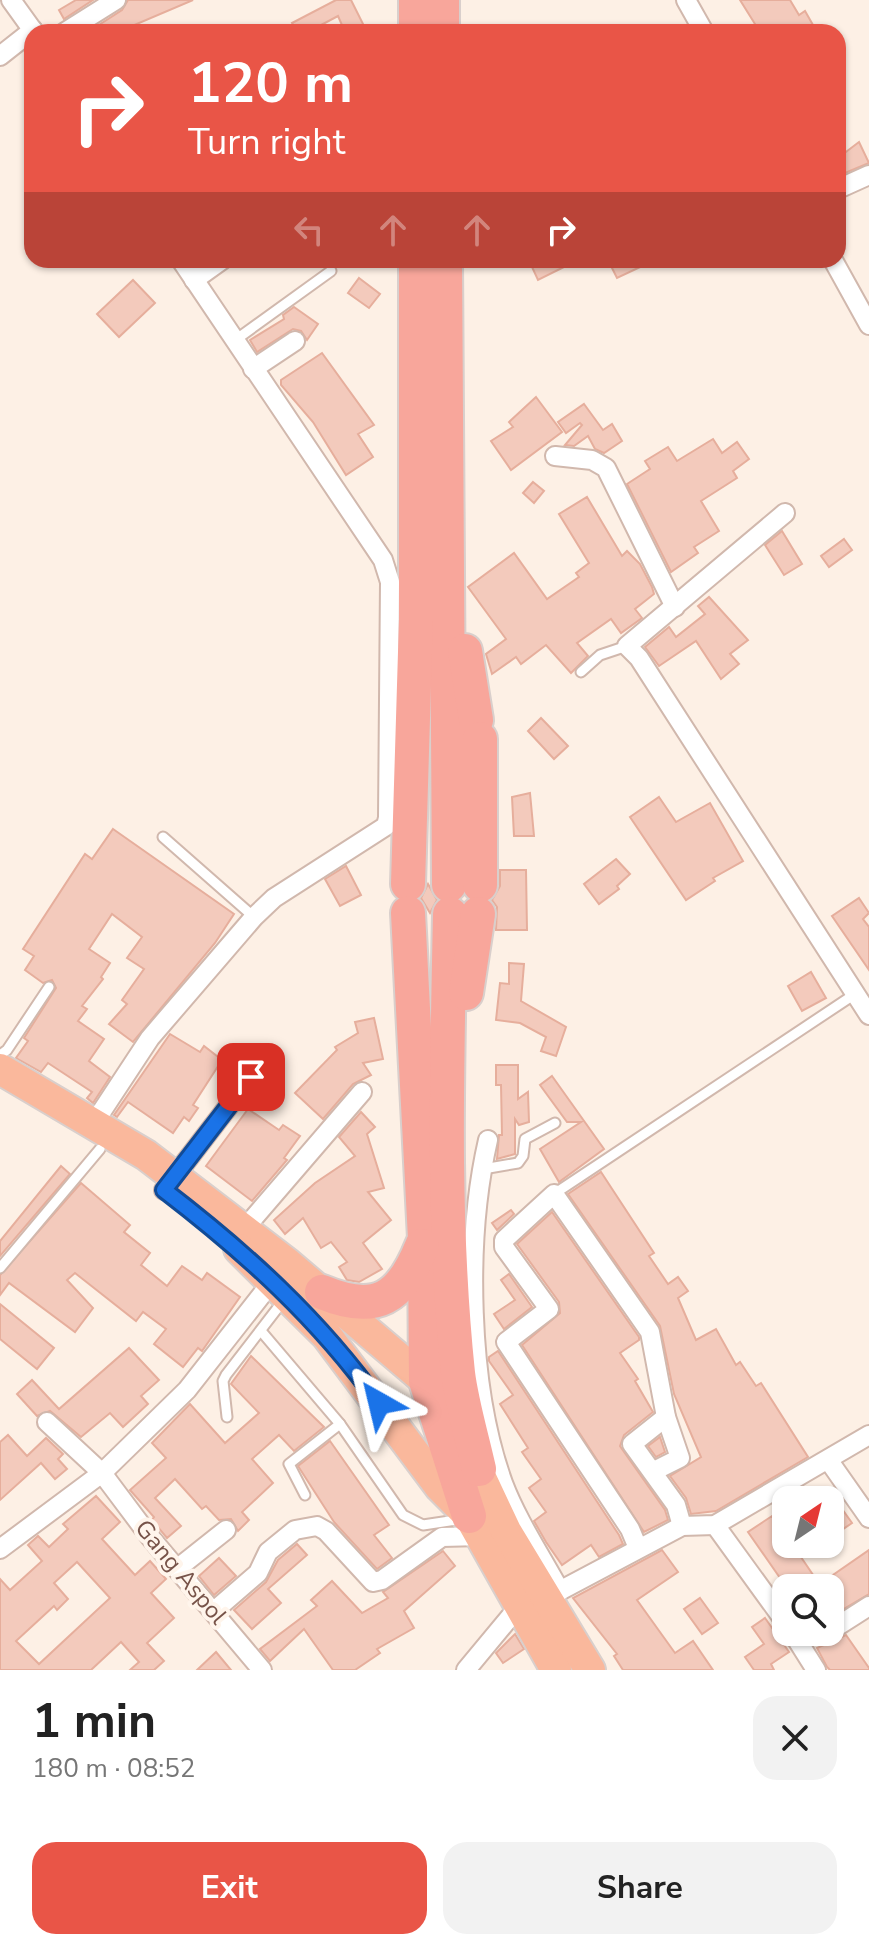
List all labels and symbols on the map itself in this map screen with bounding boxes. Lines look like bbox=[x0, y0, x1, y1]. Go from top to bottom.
pin bbox=[217, 1043, 285, 1111]
position arrow bbox=[337, 1361, 421, 1445]
north arrow bbox=[772, 1486, 844, 1558]
street label: Gang Aspol bbox=[128, 1513, 234, 1631]

